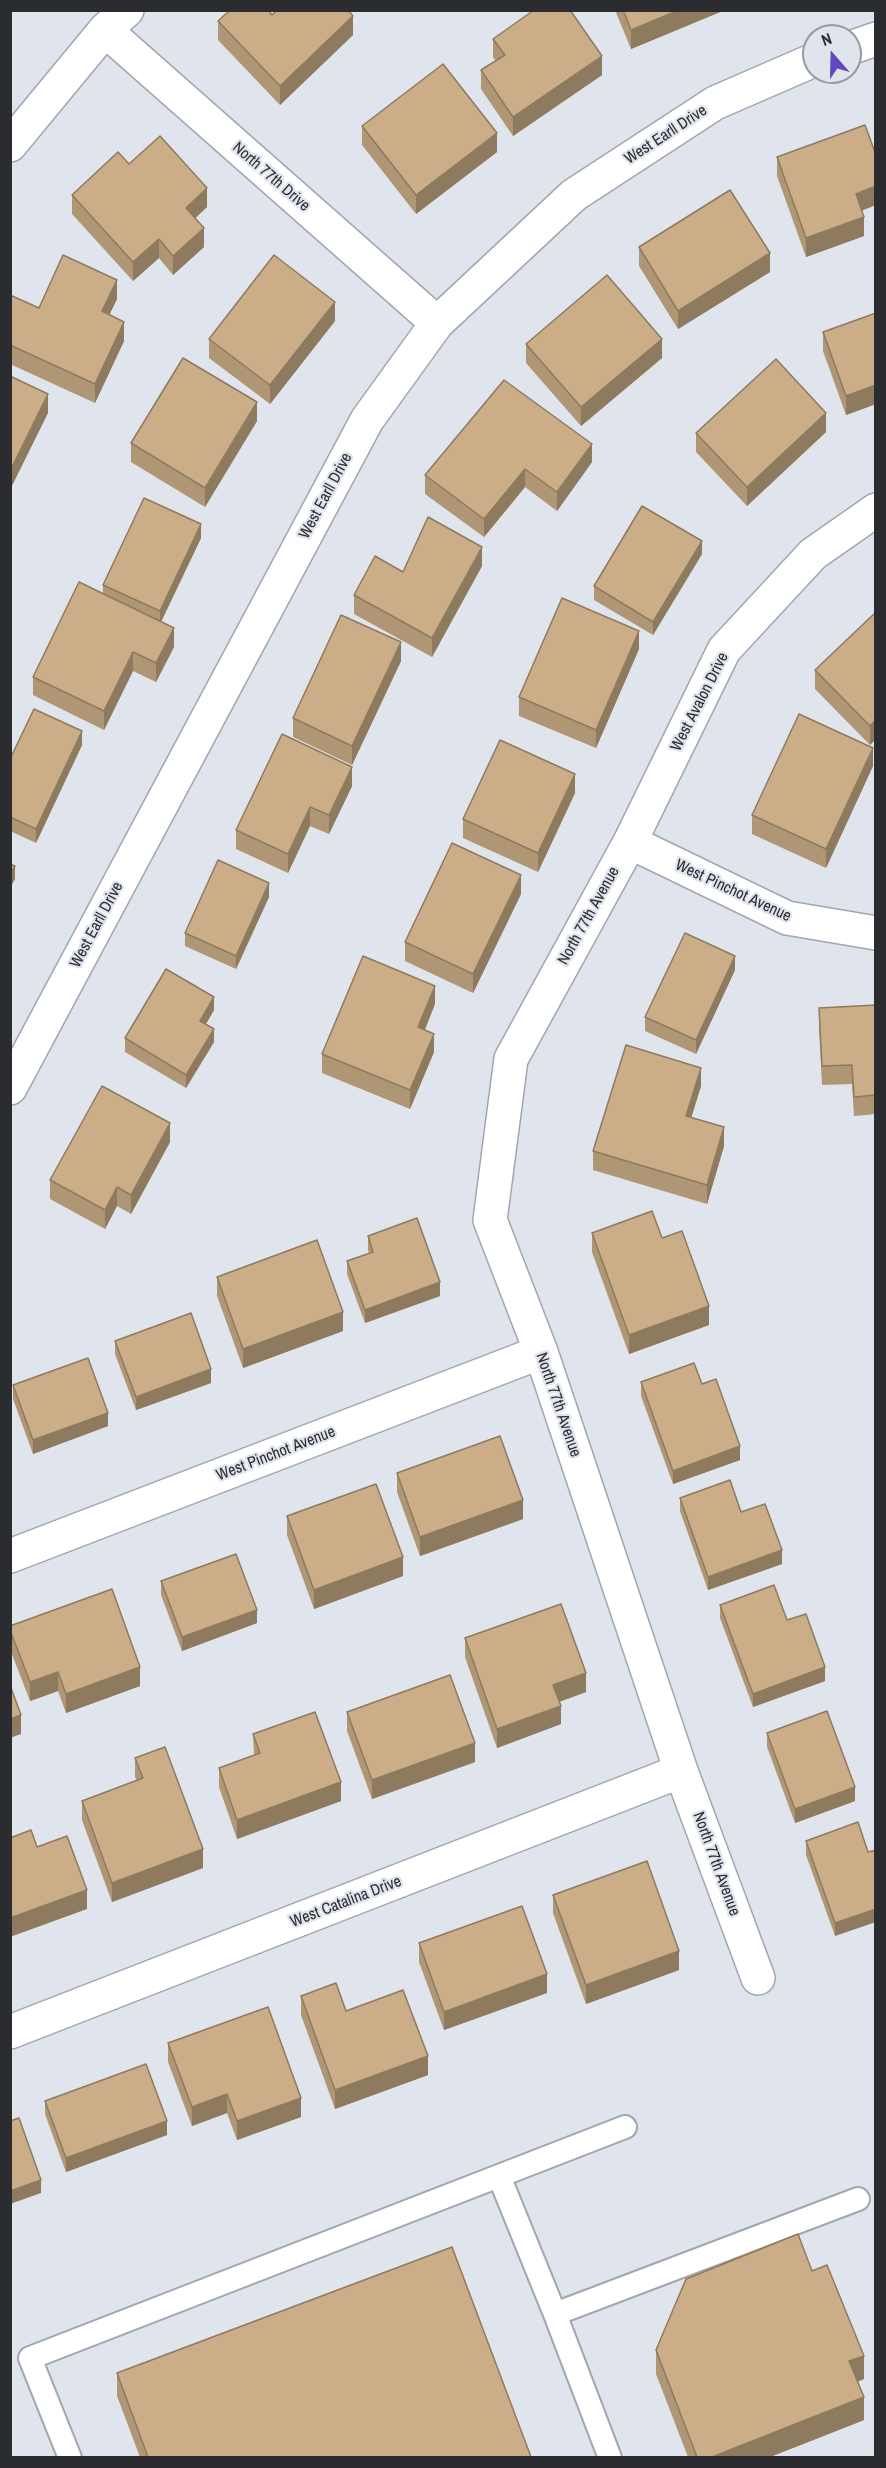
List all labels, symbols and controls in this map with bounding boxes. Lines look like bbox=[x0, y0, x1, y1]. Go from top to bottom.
north arrow bbox=[802, 24, 862, 84]
text: N bbox=[818, 27, 835, 51]
street label: West Earll Drive bbox=[621, 101, 711, 169]
street label: North 77th Drive bbox=[228, 138, 314, 216]
street label: West Earll Drive bbox=[295, 450, 357, 542]
street label: West Avalon Drive bbox=[667, 649, 733, 755]
street label: West Pinchot Avenue bbox=[672, 856, 794, 926]
street label: North 77th Avenue bbox=[554, 864, 624, 968]
street label: West Earll Drive bbox=[66, 879, 128, 971]
street label: North 77th Avenue bbox=[531, 1350, 585, 1460]
street label: West Pinchot Avenue bbox=[214, 1423, 338, 1485]
street label: North 77th Avenue bbox=[688, 1809, 744, 1919]
street label: West Catalina Drive bbox=[288, 1872, 404, 1932]

